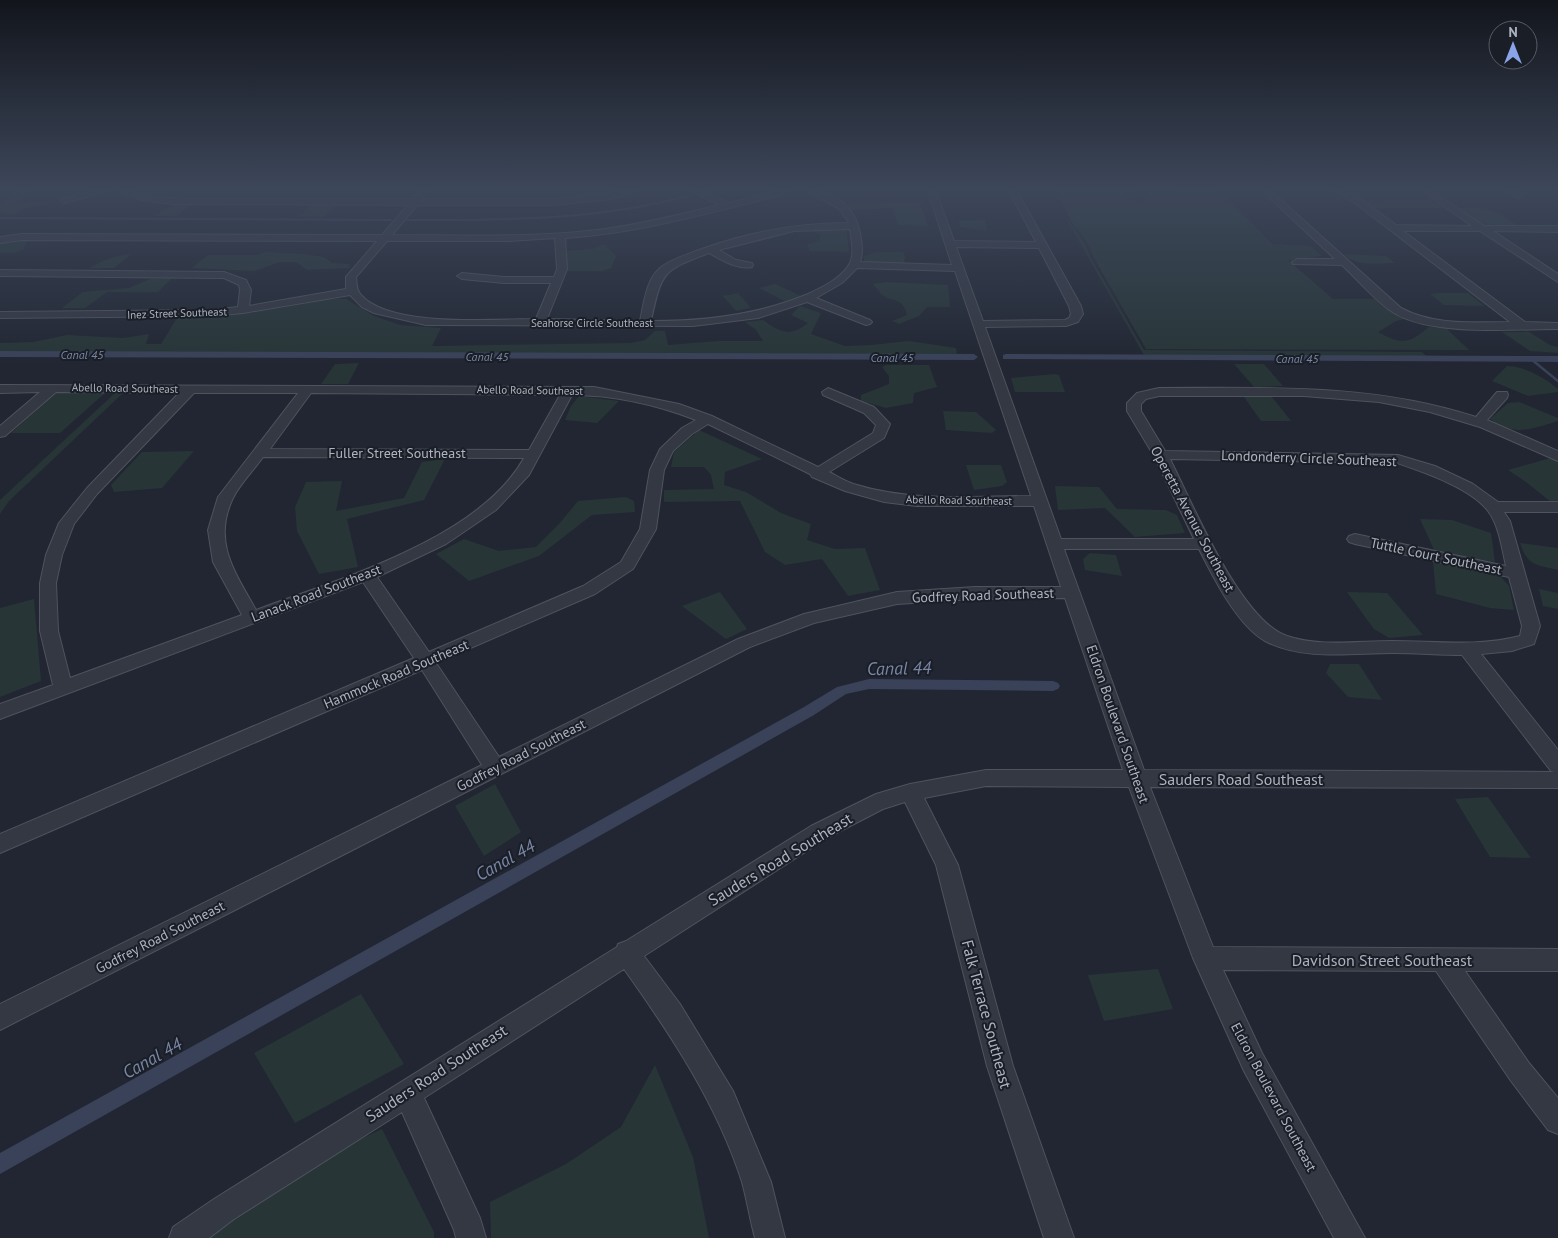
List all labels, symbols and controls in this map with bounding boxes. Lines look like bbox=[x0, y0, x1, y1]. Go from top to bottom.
north arrow bbox=[1488, 20, 1538, 70]
text: N bbox=[1508, 23, 1518, 41]
street label: Inez Street Southeast bbox=[127, 304, 228, 322]
street label: Seahorse Circle Southeast bbox=[531, 316, 653, 330]
water label: Canal 45 bbox=[61, 347, 104, 362]
water label: Canal 45 bbox=[466, 349, 509, 364]
water label: Canal 45 bbox=[871, 350, 914, 365]
water label: Canal 45 bbox=[1276, 351, 1319, 366]
street label: Abello Road Southeast bbox=[72, 380, 179, 396]
street label: Abello Road Southeast bbox=[477, 382, 584, 398]
street label: Operetta Avenue Southeast bbox=[1147, 443, 1239, 595]
street label: Fuller Street Southeast bbox=[328, 444, 466, 462]
street label: Londonderry Circle Southeast bbox=[1221, 446, 1397, 470]
street label: Abello Road Southeast bbox=[906, 492, 1013, 508]
street label: Tuttle Court Southeast bbox=[1369, 533, 1504, 579]
street label: Lanack Road Southeast bbox=[248, 560, 384, 626]
street label: Godfrey Road Southeast bbox=[912, 584, 1055, 606]
street label: Hammock Road Southeast bbox=[321, 635, 471, 713]
street label: Eldron Boulevard Southeast bbox=[1082, 642, 1154, 806]
water label: Canal 44 bbox=[867, 656, 932, 680]
street label: Godfrey Road Southeast bbox=[453, 715, 589, 795]
street label: Sauders Road Southeast bbox=[1159, 769, 1324, 789]
street label: Sauders Road Southeast bbox=[704, 808, 856, 910]
water label: Canal 44 bbox=[471, 834, 539, 886]
street label: Godfrey Road Southeast bbox=[92, 897, 228, 977]
street label: Falk Terrace Southeast bbox=[958, 938, 1017, 1091]
street label: Davidson Street Southeast bbox=[1292, 950, 1473, 970]
street label: Eldron Boulevard Southeast bbox=[1227, 1019, 1321, 1175]
street label: Sauders Road Southeast bbox=[362, 1020, 511, 1126]
water label: Canal 44 bbox=[118, 1032, 186, 1084]

